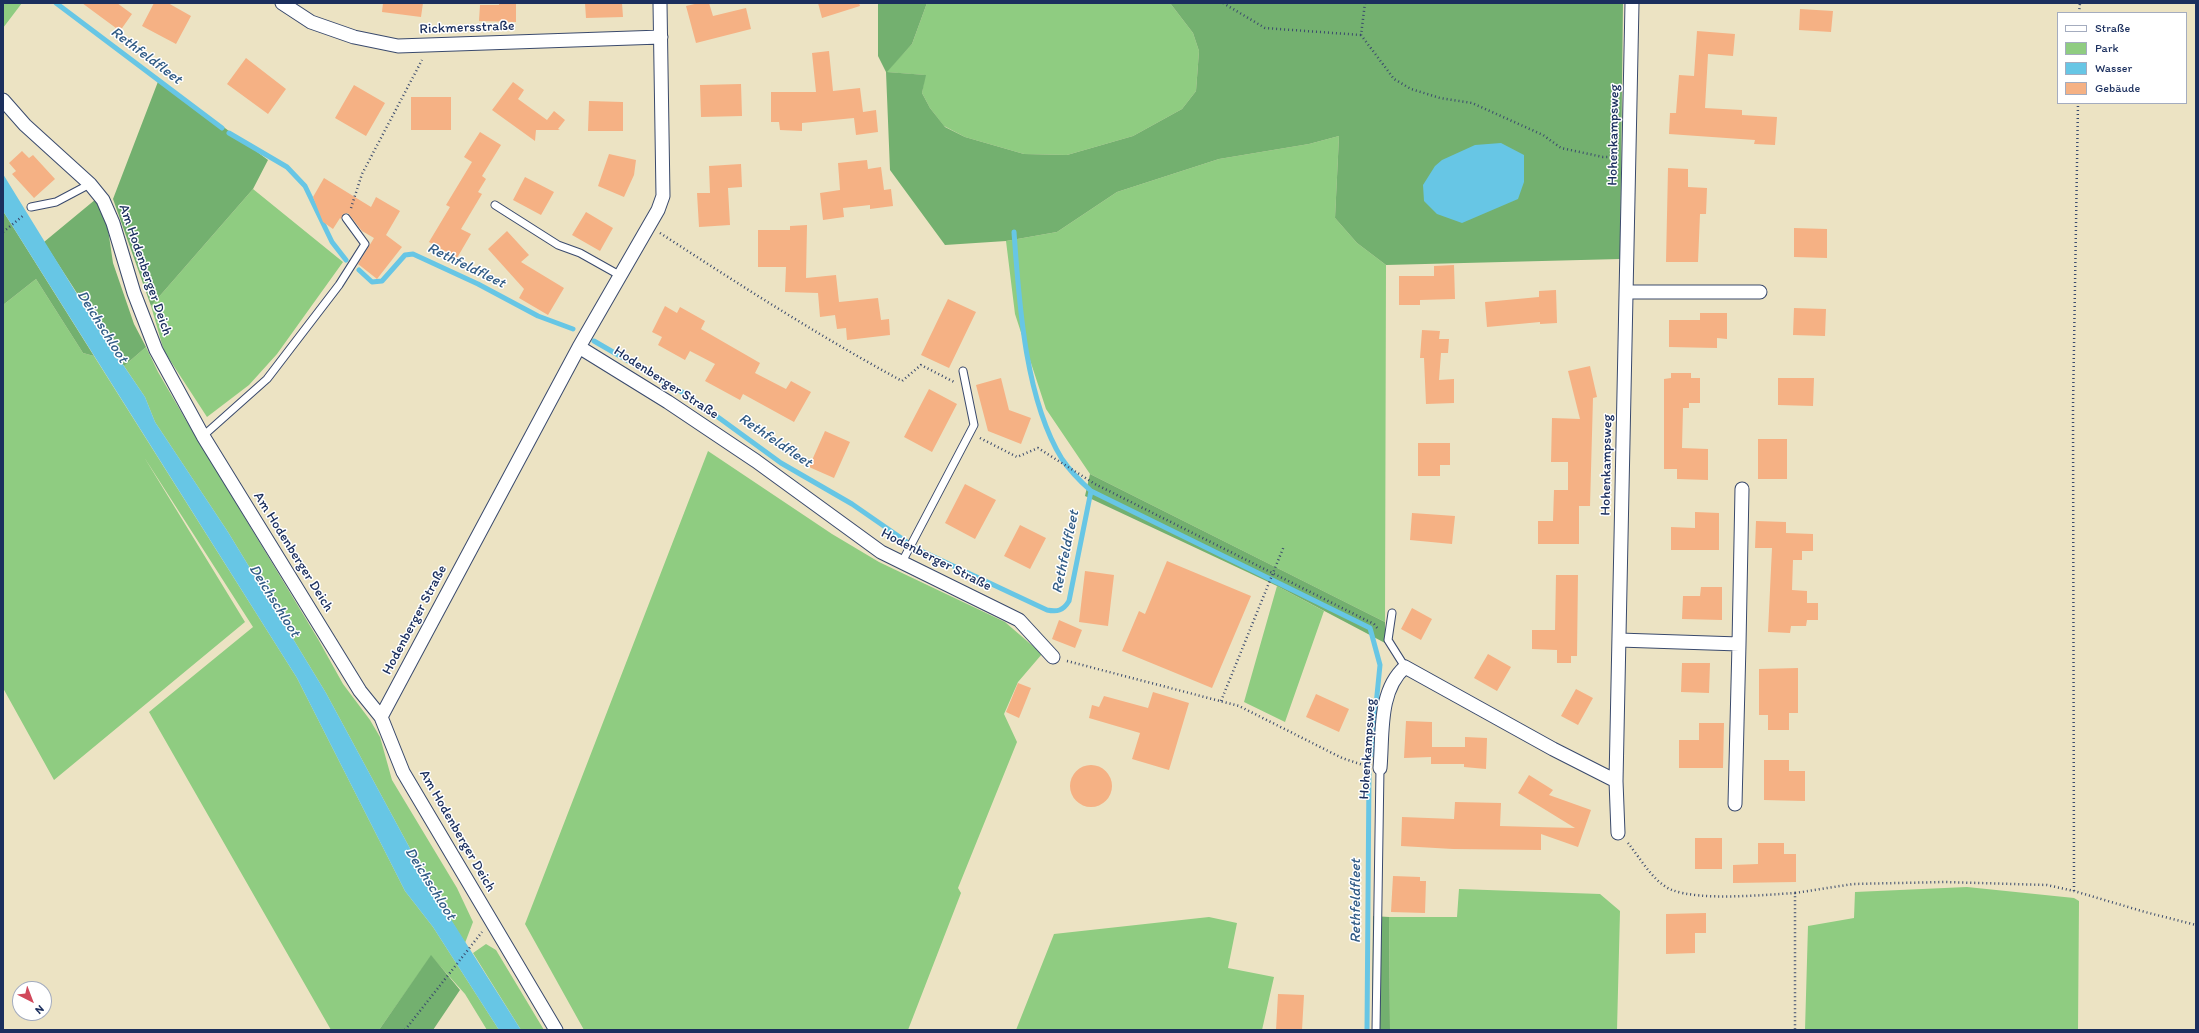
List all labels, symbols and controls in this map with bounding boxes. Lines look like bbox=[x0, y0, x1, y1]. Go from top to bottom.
legend bbox=[2057, 12, 2187, 104]
street label: Rickmersstraße bbox=[419, 18, 515, 38]
text: Straße bbox=[2095, 21, 2130, 35]
water label: Rethfeldfleet bbox=[107, 23, 185, 89]
text: Park bbox=[2095, 41, 2119, 55]
text: Wasser bbox=[2095, 61, 2132, 75]
text: Gebäude bbox=[2095, 81, 2140, 95]
street label: Hohenkampsweg bbox=[1605, 84, 1623, 186]
street label: Am Hodenberger Deich bbox=[115, 202, 175, 338]
water label: Rethfeldfleet bbox=[424, 239, 508, 293]
water label: Deichschloot bbox=[73, 287, 131, 367]
street label: Hodenberger Straße bbox=[610, 343, 722, 423]
water label: Rethfeldfleet bbox=[735, 410, 815, 472]
street label: Hohenkampsweg bbox=[1598, 414, 1616, 516]
street label: Am Hodenberger Deich bbox=[249, 489, 337, 615]
water label: Rethfeldfleet bbox=[1048, 509, 1084, 595]
street label: Hodenberger Straße bbox=[878, 525, 994, 595]
water label: Deichschloot bbox=[245, 561, 303, 641]
street label: Hodenberger Straße bbox=[379, 562, 451, 678]
street label: Hohenkampsweg bbox=[1356, 698, 1380, 800]
street label: Am Hodenberger Deich bbox=[415, 767, 499, 895]
water label: Deichschloot bbox=[401, 844, 459, 924]
water label: Rethfeldfleet bbox=[1347, 859, 1365, 943]
north arrow bbox=[12, 981, 52, 1021]
text: N bbox=[33, 1002, 47, 1017]

